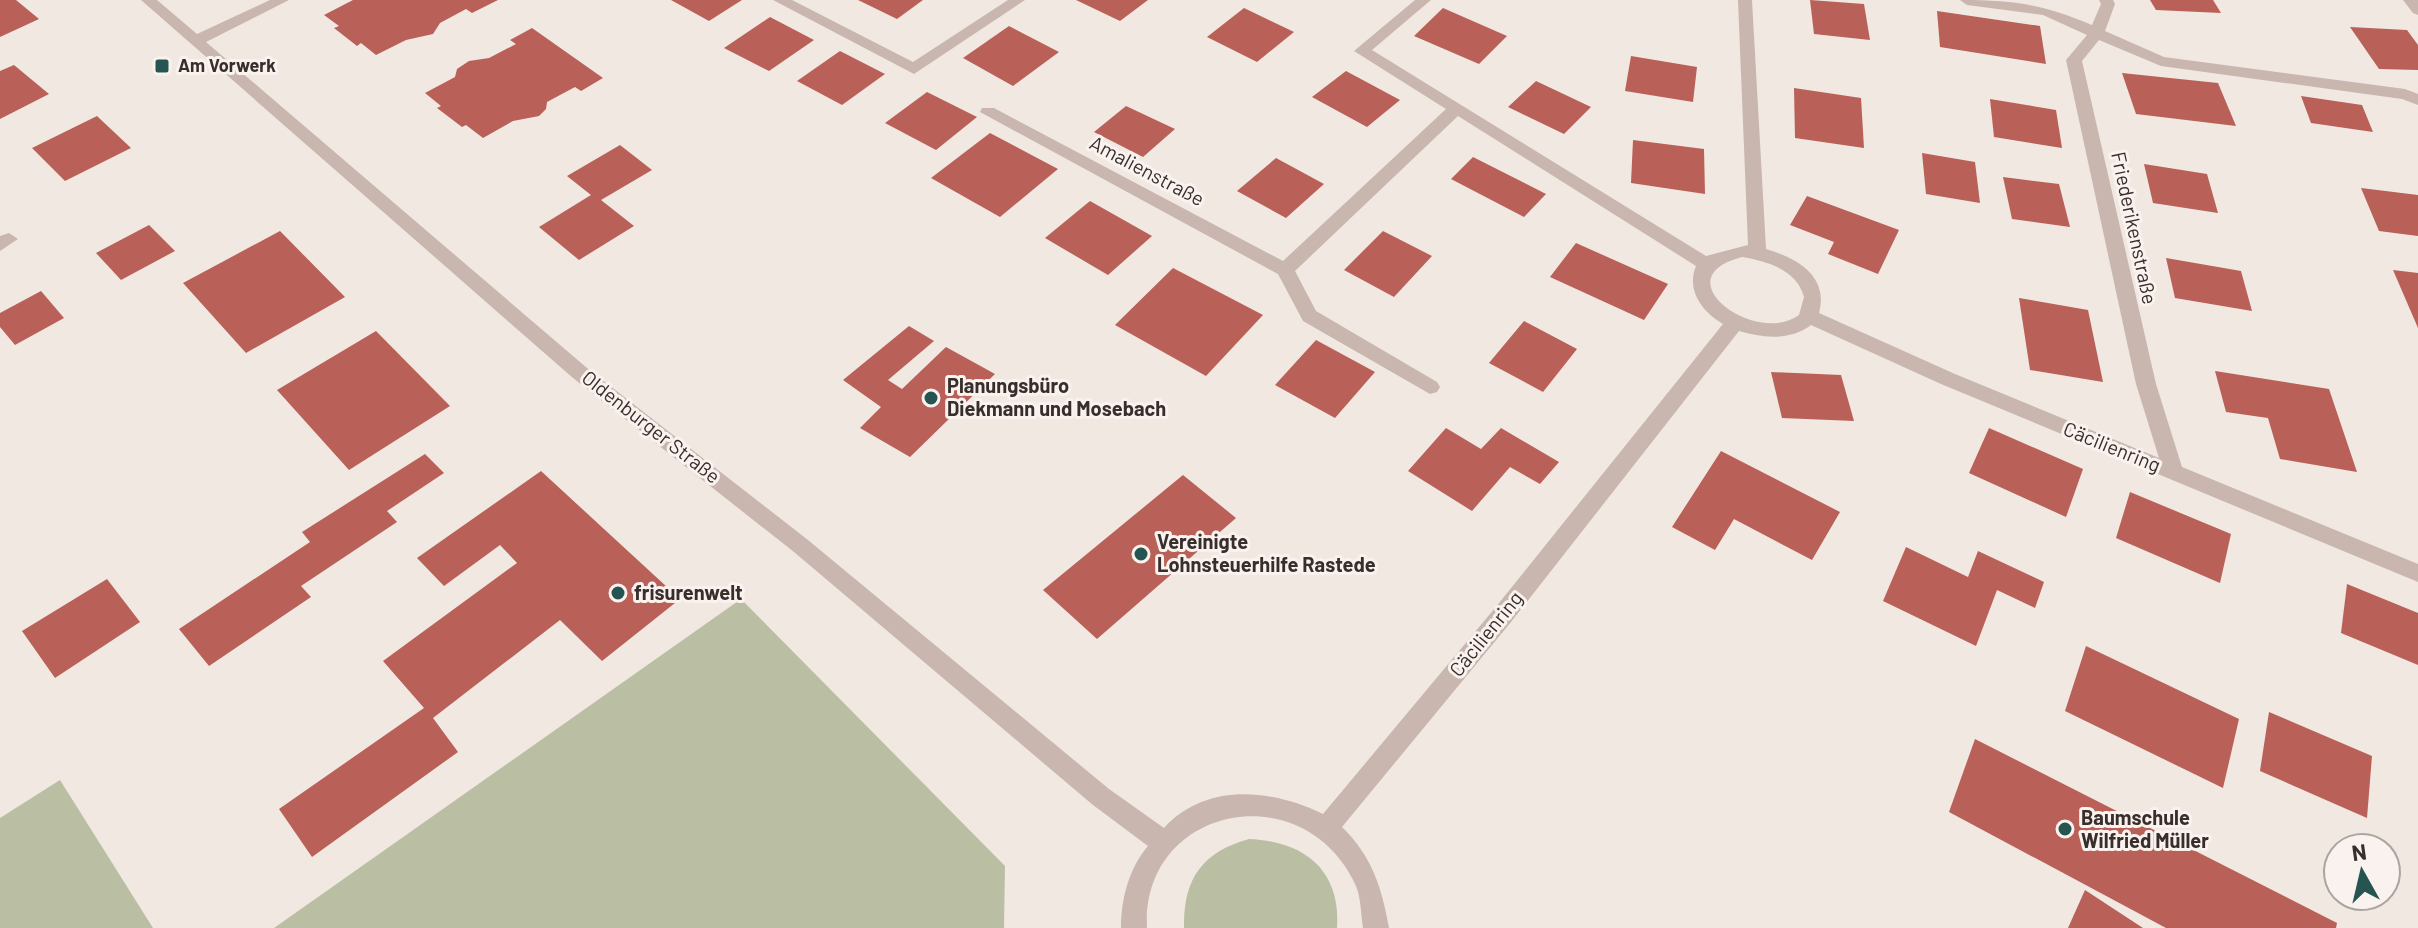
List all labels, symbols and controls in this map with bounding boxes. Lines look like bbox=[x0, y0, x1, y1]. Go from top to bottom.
place label: Am Vorwerk bbox=[178, 54, 276, 76]
marker: Am Vorwerk bbox=[153, 57, 171, 75]
street label: Amalienstraße bbox=[1086, 130, 1209, 210]
street label: Friederikenstraße bbox=[2107, 149, 2163, 306]
street label: Oldenburger Straße bbox=[578, 365, 726, 488]
place label: Planungsbüro Diekmann und Mosebach bbox=[947, 373, 1166, 420]
marker: Planungsbüro Diekmann und Mosebach bbox=[922, 389, 940, 407]
street label: Cäcilienring bbox=[2060, 416, 2164, 476]
place label: Vereinigte Lohnsteuerhilfe Rastede bbox=[1157, 529, 1376, 576]
marker: Vereinigte Lohnsteuerhilfe Rastede bbox=[1132, 545, 1150, 563]
place label: frisurenwelt bbox=[634, 580, 743, 604]
marker: frisurenwelt bbox=[609, 584, 627, 602]
street label: Cäcilienring bbox=[1444, 586, 1527, 681]
place label: Baumschule Wilfried Müller bbox=[2081, 805, 2209, 852]
marker: Baumschule Wilfried Müller bbox=[2056, 820, 2074, 838]
north arrow bbox=[2322, 832, 2402, 912]
text: N bbox=[2350, 837, 2368, 865]

